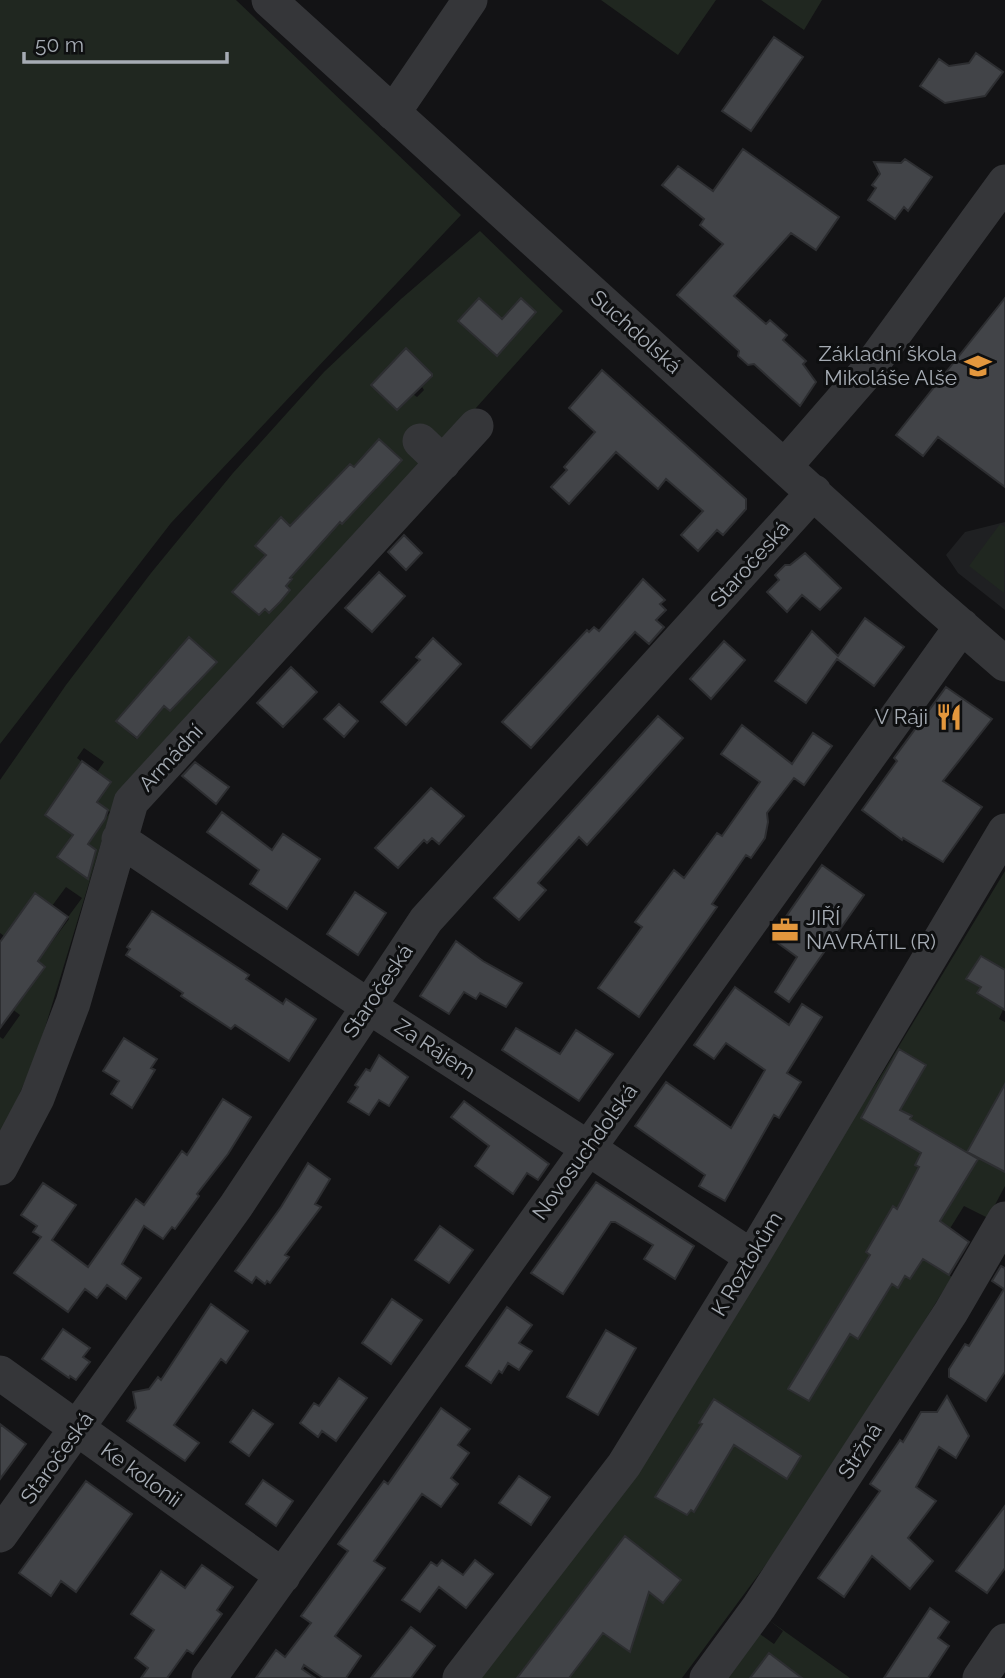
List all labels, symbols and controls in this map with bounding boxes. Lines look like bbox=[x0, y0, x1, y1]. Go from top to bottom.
scale bar bbox=[24, 21, 228, 65]
text: 50 m bbox=[35, 32, 84, 57]
street label: Suchdolská bbox=[586, 285, 687, 379]
place label: Základní škola Mikoláše Alše bbox=[818, 341, 957, 390]
school or university icon: Základní škola Mikoláše Alše bbox=[963, 351, 993, 381]
street label: Staročeská bbox=[705, 516, 795, 612]
restaurant icon: V Ráji bbox=[934, 702, 964, 732]
place label: V Ráji bbox=[875, 704, 928, 729]
street label: Armádní bbox=[133, 719, 208, 796]
place label: JIŘÍ NAVRÁTIL (R) bbox=[806, 905, 936, 954]
office icon: JIŘÍ NAVRÁTIL (R) bbox=[770, 915, 800, 945]
street label: Staročeská bbox=[337, 939, 418, 1042]
street label: Za Rájem bbox=[390, 1013, 480, 1084]
street label: Novosuchdolská bbox=[527, 1079, 642, 1225]
street label: K Roztokům bbox=[706, 1207, 787, 1320]
street label: Staročeská bbox=[15, 1407, 98, 1508]
street label: Stržná bbox=[832, 1418, 887, 1483]
street label: Ke kolonii bbox=[96, 1437, 186, 1512]

